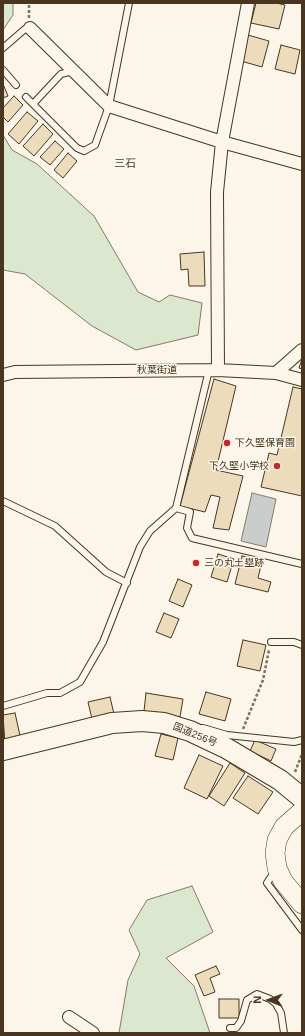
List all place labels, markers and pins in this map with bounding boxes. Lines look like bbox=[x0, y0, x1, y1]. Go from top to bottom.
place label: 下久堅保育園 bbox=[235, 437, 295, 449]
marker: 下久堅保育園 bbox=[222, 438, 232, 448]
place label: 下久堅小学校 bbox=[209, 460, 269, 472]
marker: 下久堅小学校 bbox=[272, 461, 282, 471]
place label: 三の丸土塁跡 bbox=[204, 557, 264, 569]
marker: 三の丸土塁跡 bbox=[191, 558, 201, 568]

